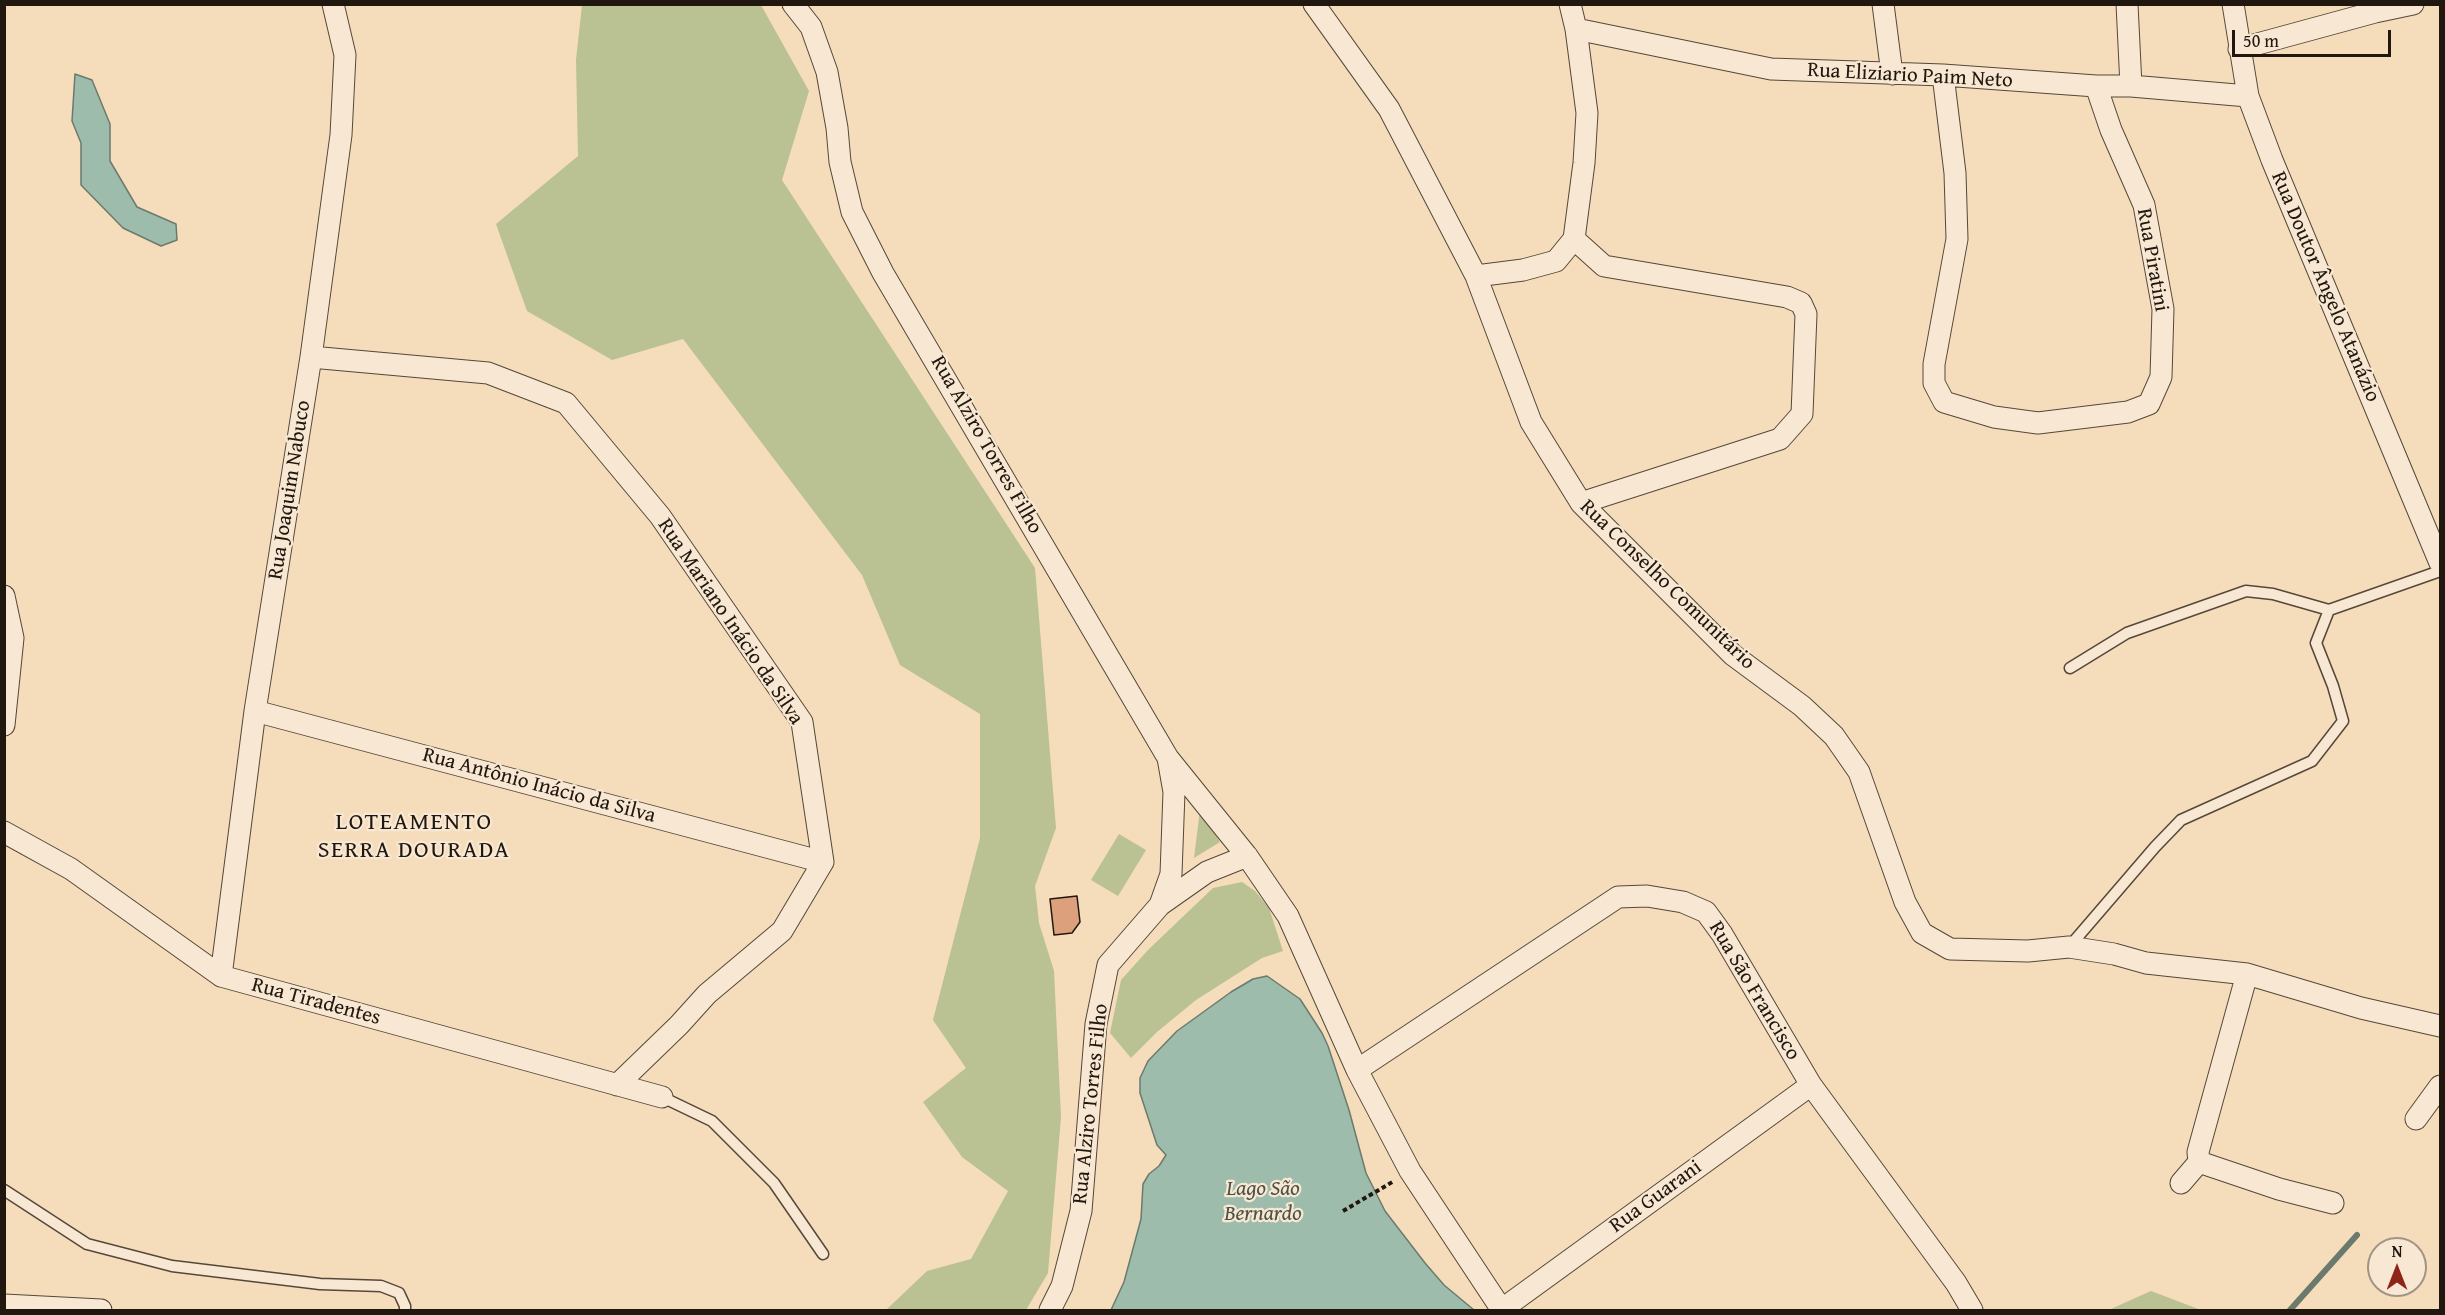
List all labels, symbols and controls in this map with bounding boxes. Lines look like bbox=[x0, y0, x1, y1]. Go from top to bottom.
scale bar bbox=[2235, 18, 2394, 56]
text: 50 m bbox=[2243, 27, 2279, 54]
street label: Rua Eliziario Paim Neto bbox=[1807, 58, 2013, 94]
street label: Rua Doutor Ângelo Atanázio bbox=[2265, 168, 2385, 406]
street label: Rua Piratini bbox=[2131, 206, 2173, 314]
street label: Rua Alziro Torres Filho bbox=[925, 351, 1047, 539]
street label: Rua Joaquim Nabuco bbox=[263, 399, 317, 581]
street label: Rua Conselho Comunitário bbox=[1574, 495, 1760, 675]
street label: Rua Mariano Inácio da Silva bbox=[652, 514, 808, 730]
street label: Rua Antônio Inácio da Silva bbox=[420, 743, 658, 829]
district label: LOTEAMENTO SERRA DOURADA bbox=[318, 809, 510, 865]
street label: Rua São Francisco bbox=[1703, 917, 1805, 1065]
street label: Rua Tiradentes bbox=[249, 973, 383, 1031]
street label: Rua Alziro Torres Filho bbox=[1068, 1003, 1114, 1205]
street label: Rua Guarani bbox=[1605, 1155, 1707, 1239]
water label: Lago São Bernardo bbox=[1224, 1176, 1302, 1228]
north arrow bbox=[2367, 1237, 2427, 1297]
text: N bbox=[2392, 1239, 2402, 1263]

